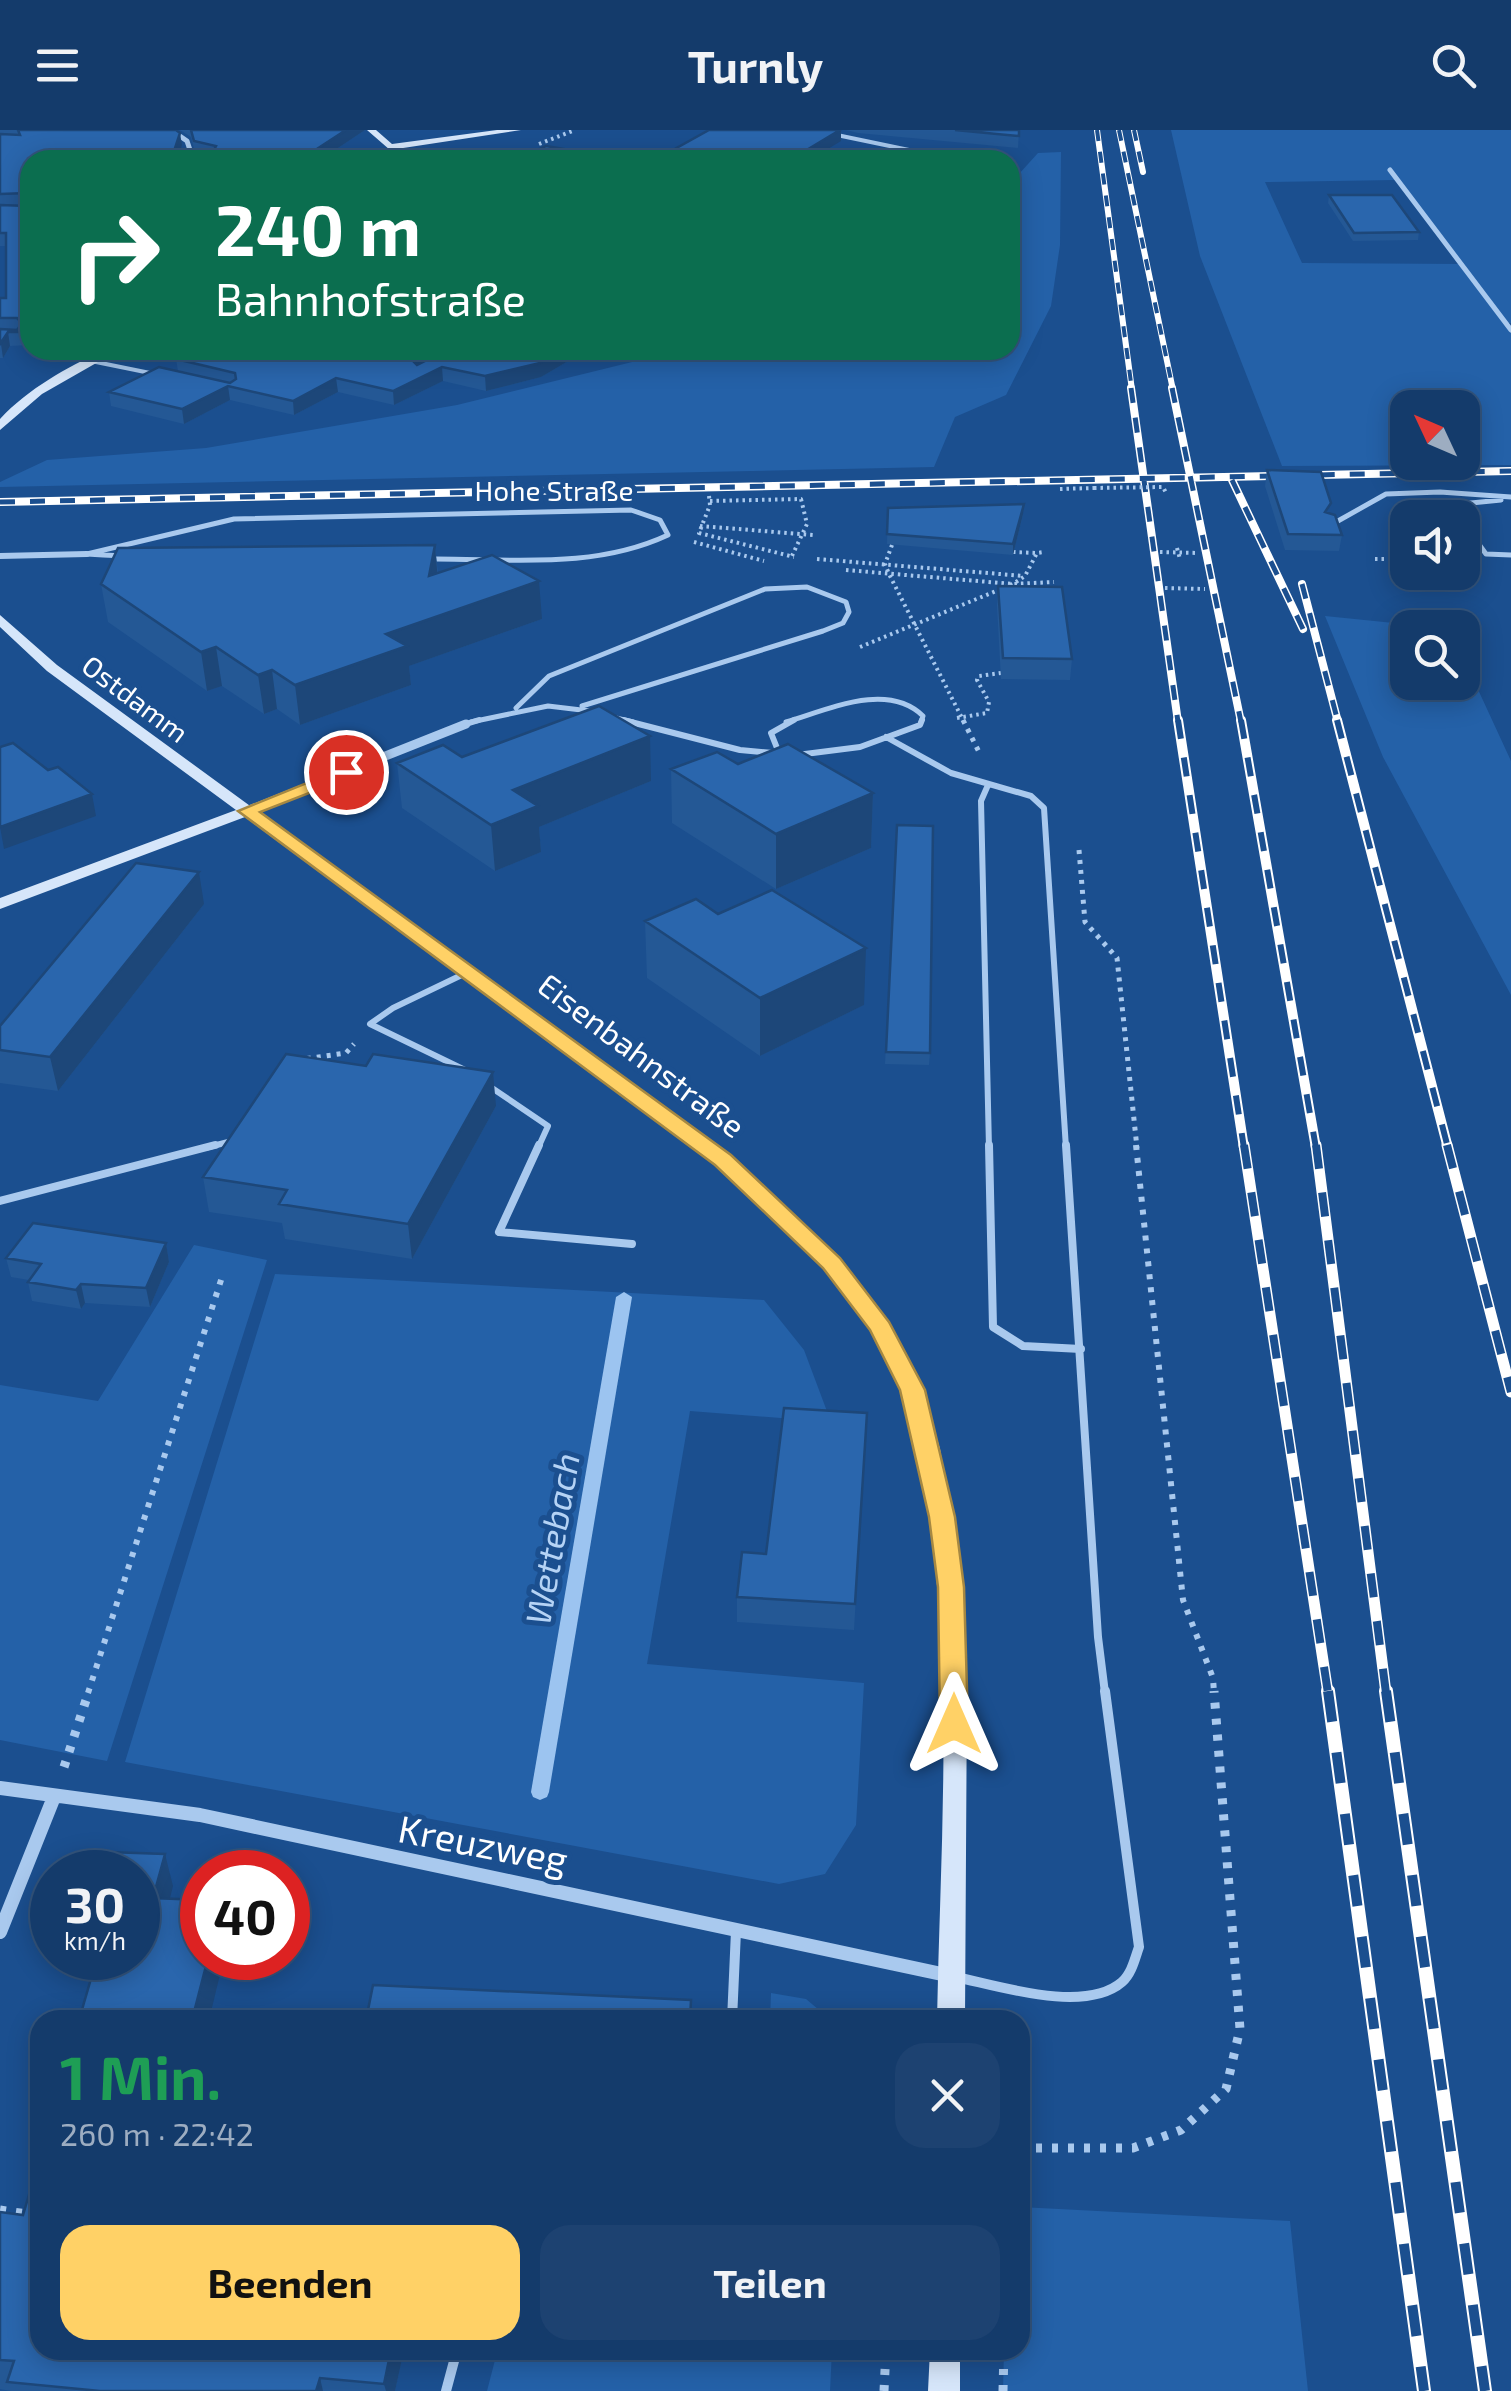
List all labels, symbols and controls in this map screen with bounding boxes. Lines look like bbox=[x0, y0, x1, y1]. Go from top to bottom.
icon: menu bbox=[30, 38, 85, 93]
text: Turnly bbox=[688, 38, 823, 92]
icon: search bbox=[1426, 38, 1481, 93]
text: 240 m bbox=[215, 186, 421, 270]
icon: right bbox=[50, 190, 180, 320]
text: Bahnhofstraße bbox=[215, 271, 526, 325]
north arrow bbox=[1390, 390, 1480, 480]
map controls bbox=[1390, 390, 1480, 700]
street label: Hohe Straße bbox=[475, 473, 633, 507]
button: sound bbox=[1390, 500, 1480, 590]
button: search bbox=[1390, 610, 1480, 700]
street label: Ostdamm bbox=[76, 647, 195, 749]
pin bbox=[304, 730, 389, 815]
icon: arrive bbox=[319, 745, 374, 800]
street label: Eisenbahnstraße bbox=[532, 964, 753, 1144]
water label: Wettebach bbox=[515, 1449, 587, 1628]
position arrow bbox=[902, 1672, 1006, 1776]
street label: Kreuzweg bbox=[395, 1804, 572, 1882]
speed limit sign: 40 bbox=[180, 1850, 310, 1980]
text: 30 bbox=[65, 1873, 125, 1933]
text: km/h bbox=[64, 1925, 126, 1955]
text: 1 Min. bbox=[60, 2040, 221, 2112]
button: close bbox=[895, 2043, 1000, 2148]
text: 260 m · 22:42 bbox=[60, 2114, 254, 2152]
button: Beenden bbox=[60, 2225, 520, 2340]
button: Teilen bbox=[540, 2225, 1000, 2340]

